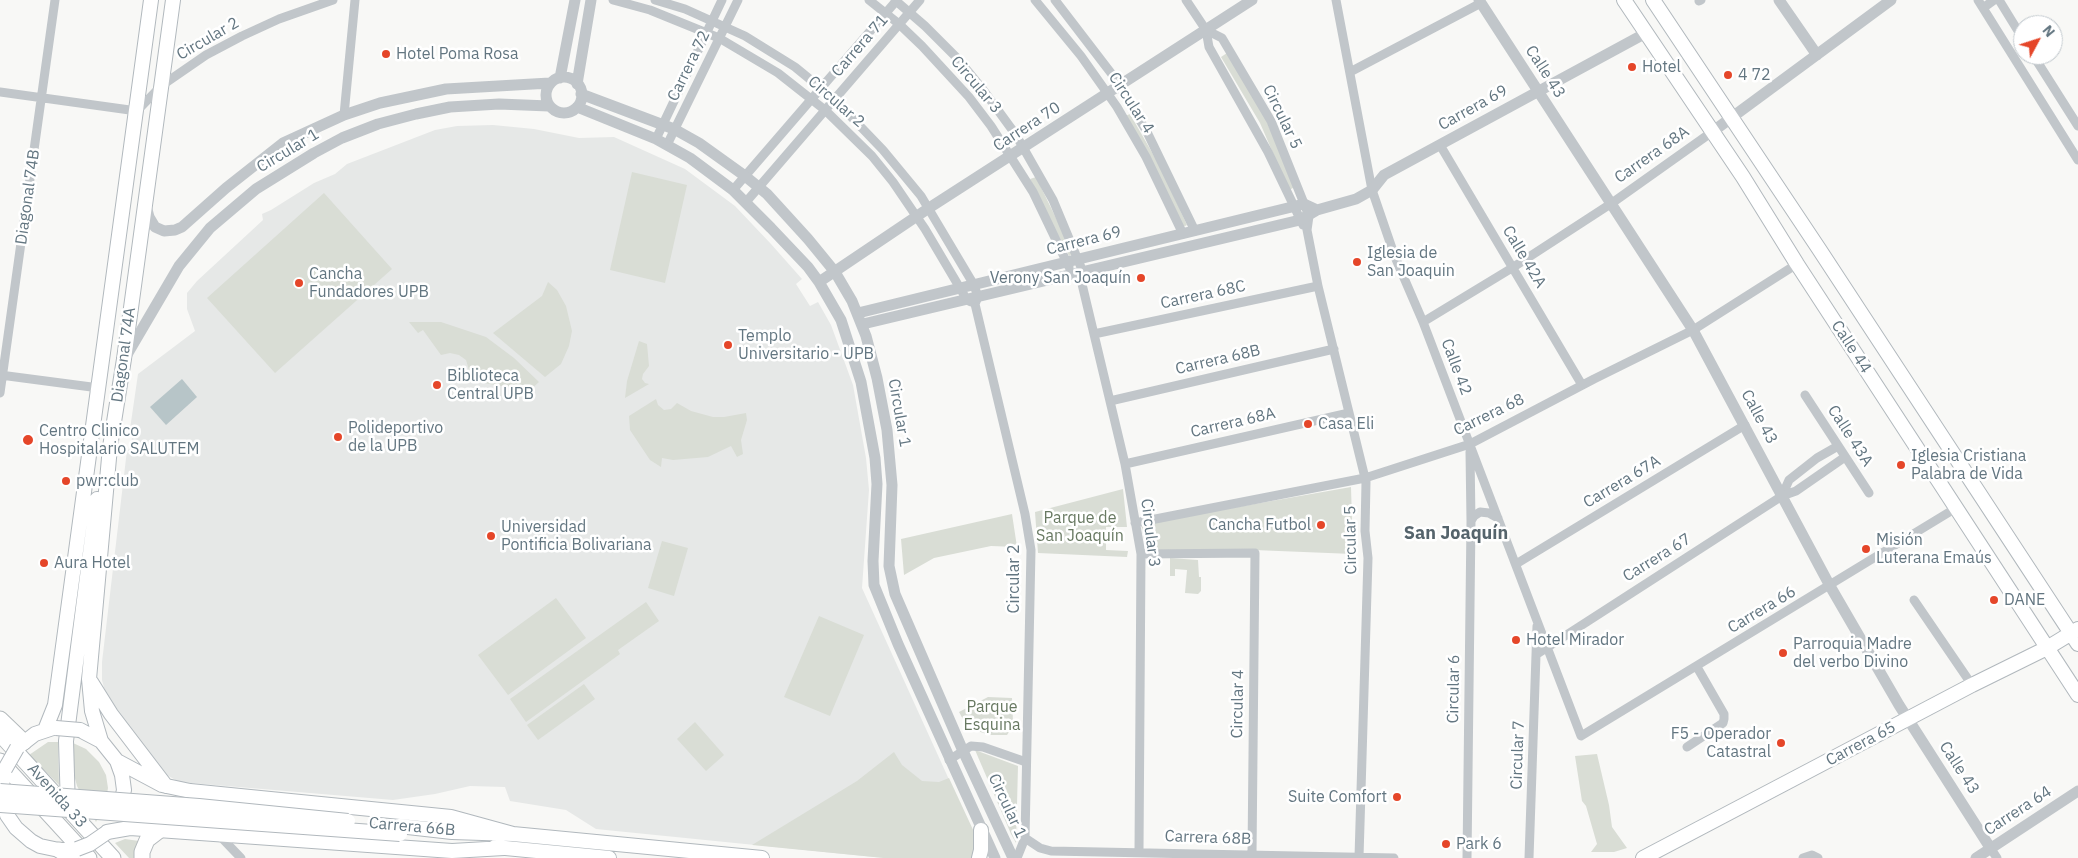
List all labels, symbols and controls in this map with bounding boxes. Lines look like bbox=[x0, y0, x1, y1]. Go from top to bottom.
street label: Carrera 71 bbox=[828, 11, 892, 81]
street label: Circular 2 bbox=[173, 13, 243, 65]
north arrow bbox=[2013, 15, 2063, 65]
text: N bbox=[2039, 21, 2059, 41]
street label: Carrera 72 bbox=[664, 28, 714, 104]
street label: Calle 43 bbox=[1521, 42, 1569, 102]
place label: Hotel Poma Rosa bbox=[396, 44, 519, 64]
marker: Hotel Poma Rosa bbox=[380, 48, 392, 60]
street label: Circular 3 bbox=[946, 52, 1006, 118]
place label: Hotel bbox=[1642, 57, 1681, 77]
marker: Hotel bbox=[1626, 61, 1638, 73]
place label: 4 72 bbox=[1738, 65, 1771, 85]
street label: Circular 4 bbox=[1104, 69, 1158, 137]
marker: 4 72 bbox=[1722, 69, 1734, 81]
street label: Circular 2 bbox=[804, 72, 868, 132]
street label: Carrera 69 bbox=[1435, 81, 1511, 135]
street label: Circular 5 bbox=[1258, 82, 1306, 152]
street label: Carrera 70 bbox=[990, 98, 1064, 156]
street label: Carrera 68A bbox=[1611, 122, 1693, 188]
street label: Circular 1 bbox=[253, 125, 323, 177]
street label: Diagonal 74B bbox=[12, 148, 44, 246]
street label: Carrera 69 bbox=[1045, 222, 1123, 260]
street label: Calle 42A bbox=[1498, 222, 1550, 292]
place label: Iglesia de San Joaquin bbox=[1367, 243, 1455, 281]
marker: Iglesia de San Joaquin bbox=[1351, 256, 1363, 268]
place label: Cancha Fundadores UPB bbox=[309, 264, 429, 302]
place label: Verony San Joaquín bbox=[990, 268, 1131, 288]
marker: Verony San Joaquín bbox=[1135, 272, 1147, 284]
marker: Cancha Fundadores UPB bbox=[293, 277, 305, 289]
street label: Carrera 68C bbox=[1159, 277, 1247, 313]
street label: Diagonal 74A bbox=[108, 306, 140, 404]
street label: Calle 44 bbox=[1827, 317, 1875, 377]
place label: Templo Universitario - UPB bbox=[738, 326, 874, 364]
street label: Calle 42 bbox=[1436, 336, 1476, 398]
marker: Templo Universitario - UPB bbox=[722, 339, 734, 351]
street label: Carrera 68B bbox=[1174, 341, 1262, 379]
place label: Biblioteca Central UPB bbox=[447, 366, 534, 404]
street label: Circular 1 bbox=[884, 377, 914, 449]
marker: Biblioteca Central UPB bbox=[431, 379, 443, 391]
street label: Calle 43 bbox=[1737, 387, 1781, 447]
street label: Carrera 68 bbox=[1451, 390, 1527, 440]
street label: Calle 43A bbox=[1823, 402, 1877, 470]
street label: Carrera 68A bbox=[1189, 404, 1277, 442]
place label: Casa Eli bbox=[1318, 414, 1374, 434]
place label: Polideportivo de la UPB bbox=[348, 418, 443, 456]
marker: Casa Eli bbox=[1302, 418, 1314, 430]
place label: Centro Clinico Hospitalario SALUTEM bbox=[39, 421, 199, 459]
marker: Polideportivo de la UPB bbox=[332, 431, 344, 443]
marker: Centro Clinico Hospitalario SALUTEM bbox=[21, 433, 35, 447]
place label: Iglesia Cristiana Palabra de Vida bbox=[1911, 446, 2026, 484]
street label: Carrera 67A bbox=[1580, 451, 1664, 513]
marker: Iglesia Cristiana Palabra de Vida bbox=[1895, 459, 1907, 471]
place label: pwr:club bbox=[76, 471, 139, 491]
marker: pwr:club bbox=[60, 475, 72, 487]
street label: Circular 3 bbox=[1136, 498, 1164, 568]
street label: Circular 5 bbox=[1341, 505, 1361, 575]
park label: Parque de San Joaquín bbox=[1036, 508, 1124, 546]
place label: Cancha Futbol bbox=[1208, 515, 1311, 535]
place label: Universidad Pontificia Bolivariana bbox=[501, 517, 652, 555]
marker: Cancha Futbol bbox=[1315, 519, 1327, 531]
district label: San Joaquín bbox=[1404, 523, 1508, 545]
marker: Universidad Pontificia Bolivariana bbox=[485, 530, 497, 542]
street label: Carrera 67 bbox=[1620, 530, 1694, 586]
place label: Misión Luterana Emaús bbox=[1876, 530, 1992, 568]
marker: Misión Luterana Emaús bbox=[1860, 543, 1872, 555]
street label: Circular 2 bbox=[1004, 544, 1024, 614]
place label: Aura Hotel bbox=[54, 553, 130, 573]
marker: Aura Hotel bbox=[38, 557, 50, 569]
street label: Carrera 66 bbox=[1724, 582, 1800, 638]
place label: DANE bbox=[2004, 590, 2045, 610]
marker: DANE bbox=[1988, 594, 2000, 606]
place label: Hotel Mirador bbox=[1526, 630, 1624, 650]
marker: Hotel Mirador bbox=[1510, 634, 1522, 646]
place label: Parroquia Madre del verbo Divino bbox=[1793, 634, 1912, 672]
marker: Parroquia Madre del verbo Divino bbox=[1777, 647, 1789, 659]
street label: Circular 6 bbox=[1444, 654, 1464, 724]
street label: Circular 4 bbox=[1228, 669, 1248, 739]
park label: Parque Esquina bbox=[963, 697, 1021, 735]
street label: Carrera 65 bbox=[1823, 718, 1899, 770]
street label: Circular 7 bbox=[1507, 720, 1529, 790]
place label: F5 - Operador Catastral bbox=[1671, 724, 1771, 762]
marker: F5 - Operador Catastral bbox=[1775, 737, 1787, 749]
street label: Calle 43 bbox=[1935, 738, 1983, 798]
street label: Avenida 33 bbox=[23, 760, 91, 832]
street label: Circular 1 bbox=[984, 771, 1030, 841]
street label: Carrera 64 bbox=[1981, 782, 2055, 840]
place label: Suite Comfort bbox=[1288, 787, 1387, 807]
marker: Suite Comfort bbox=[1391, 791, 1403, 803]
street label: Carrera 66B bbox=[368, 814, 456, 840]
street label: Carrera 68B bbox=[1164, 827, 1252, 849]
place label: Park 6 bbox=[1456, 834, 1502, 854]
marker: Park 6 bbox=[1440, 838, 1452, 850]

